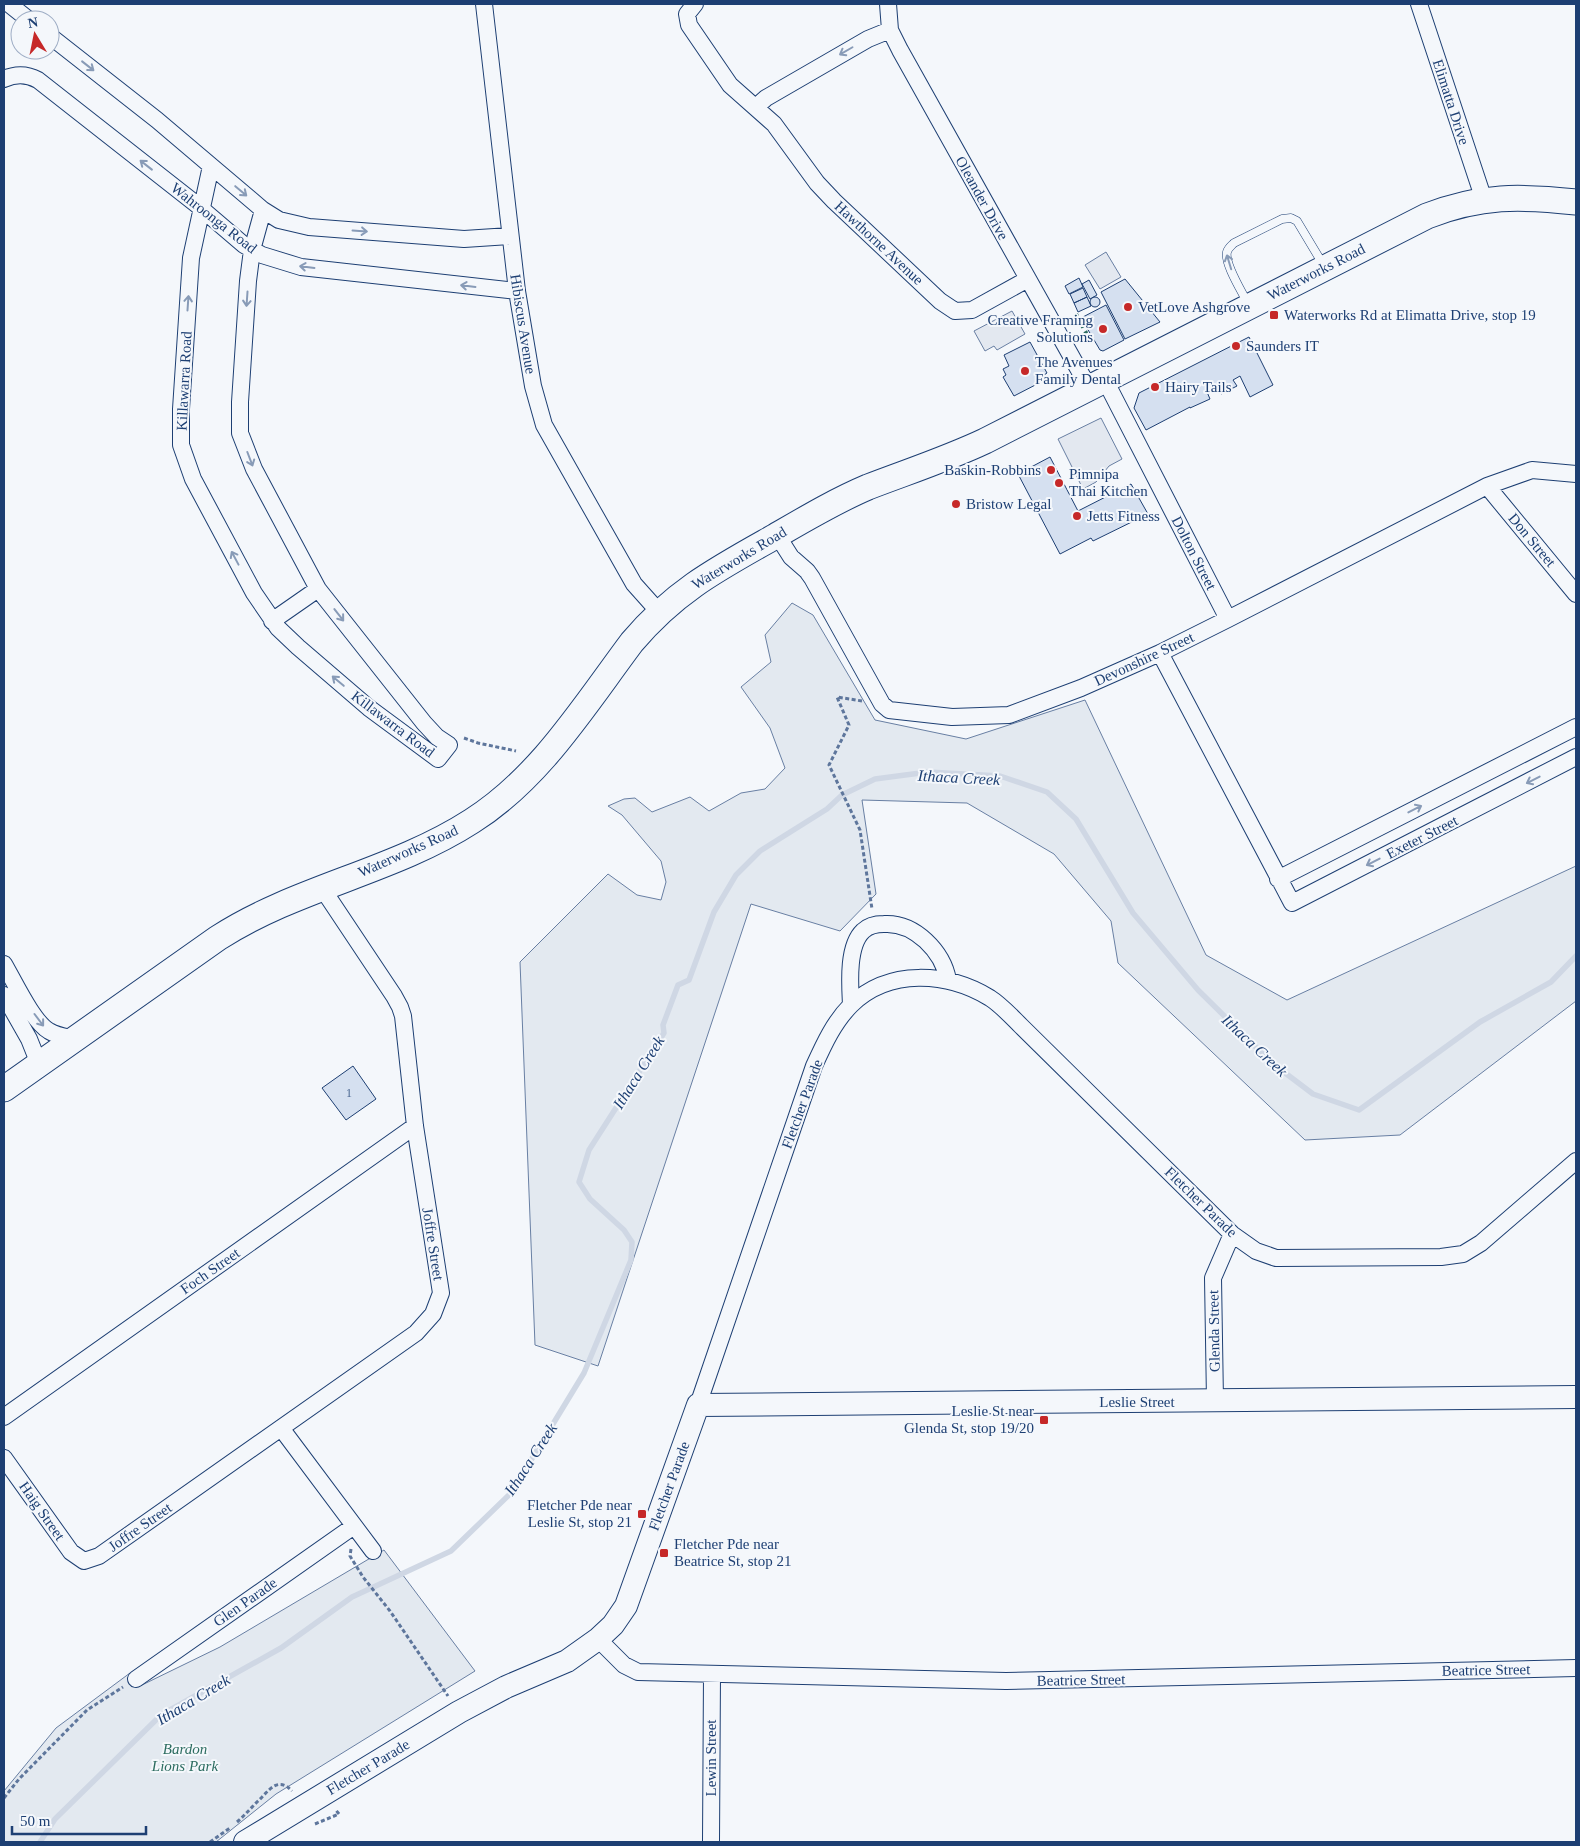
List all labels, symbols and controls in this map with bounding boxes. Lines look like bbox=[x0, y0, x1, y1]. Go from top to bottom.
north arrow bbox=[10, 10, 60, 60]
text: N bbox=[27, 14, 39, 31]
one-way arrow bbox=[840, 47, 854, 57]
street label: Elimatta Drive bbox=[1430, 57, 1472, 147]
one-way arrow bbox=[82, 60, 95, 71]
street label: Oleander Drive bbox=[952, 154, 1012, 243]
one-way arrow bbox=[139, 160, 153, 170]
street label: Wahroonga Road bbox=[168, 180, 260, 257]
one-way arrow bbox=[234, 186, 247, 197]
street label: Hawthorne Avenue bbox=[831, 198, 927, 288]
one-way arrow bbox=[352, 226, 368, 236]
street label: Waterworks Road bbox=[1264, 240, 1368, 304]
one-way arrow bbox=[1224, 254, 1233, 270]
one-way arrow bbox=[299, 262, 315, 272]
street label: Hibiscus Avenue bbox=[507, 273, 539, 375]
one-way arrow bbox=[461, 281, 477, 291]
one-way arrow bbox=[242, 290, 251, 306]
one-way arrow bbox=[183, 296, 192, 312]
place label: VetLove Ashgrove bbox=[1138, 299, 1250, 315]
marker: VetLove Ashgrove bbox=[1122, 301, 1134, 313]
place label: Waterworks Rd at Elimatta Drive, stop 19 bbox=[1284, 307, 1536, 323]
marker: Waterworks Rd at Elimatta Drive, stop 19 bbox=[1268, 309, 1280, 321]
place label: Creative Framing Solutions bbox=[988, 312, 1093, 345]
marker: Creative Framing Solutions bbox=[1097, 323, 1109, 335]
street label: Killawarra Road bbox=[173, 330, 195, 431]
place label: Saunders IT bbox=[1246, 338, 1319, 354]
marker: Saunders IT bbox=[1230, 340, 1242, 352]
place label: The Avenues Family Dental bbox=[1035, 354, 1121, 387]
marker: The Avenues Family Dental bbox=[1019, 365, 1031, 377]
place label: Hairy Tails bbox=[1165, 379, 1232, 395]
marker: Hairy Tails bbox=[1149, 381, 1161, 393]
one-way arrow bbox=[246, 451, 255, 466]
place label: Baskin-Robbins bbox=[944, 462, 1041, 478]
marker: Baskin-Robbins bbox=[1045, 464, 1057, 476]
place label: Pimnipa Thai Kitchen bbox=[1069, 466, 1148, 499]
marker: Pimnipa Thai Kitchen bbox=[1053, 477, 1065, 489]
place label: Bristow Legal bbox=[966, 496, 1051, 512]
marker: Bristow Legal bbox=[950, 498, 962, 510]
place label: Jetts Fitness bbox=[1087, 508, 1160, 524]
marker: Jetts Fitness bbox=[1071, 510, 1083, 522]
street label: Don Street bbox=[1505, 510, 1559, 571]
street label: Dolton Street bbox=[1169, 514, 1220, 593]
street label: Waterworks Road bbox=[689, 523, 790, 593]
one-way arrow bbox=[230, 551, 239, 566]
one-way arrow bbox=[333, 608, 344, 621]
street label: Devonshire Street bbox=[1092, 629, 1197, 689]
one-way arrow bbox=[332, 676, 345, 687]
street label: Killawarra Road bbox=[348, 688, 438, 761]
water label: Ithaca Creek bbox=[916, 767, 1002, 788]
one-way arrow bbox=[1526, 776, 1541, 785]
one-way arrow bbox=[1407, 804, 1422, 813]
street label: Exeter Street bbox=[1384, 812, 1461, 862]
street label: Waterworks Road bbox=[356, 822, 461, 880]
one-way arrow bbox=[1365, 857, 1380, 867]
water label: Ithaca Creek bbox=[1218, 1010, 1291, 1080]
one-way arrow bbox=[34, 1013, 44, 1027]
water label: Ithaca Creek bbox=[609, 1032, 668, 1113]
street label: Fletcher Parade bbox=[778, 1057, 826, 1151]
house number: 1 bbox=[346, 1086, 352, 1100]
street label: Fletcher Parade bbox=[1162, 1164, 1241, 1241]
street label: Joffre Street bbox=[419, 1206, 447, 1282]
street label: Foch Street bbox=[177, 1244, 243, 1297]
street label: Glenda Street bbox=[1205, 1289, 1223, 1372]
street label: Leslie Street bbox=[1099, 1394, 1176, 1410]
place label: Leslie St near Glenda St, stop 19/20 bbox=[904, 1403, 1034, 1436]
marker: Leslie St near Glenda St, stop 19/20 bbox=[1038, 1414, 1050, 1426]
water label: Ithaca Creek bbox=[500, 1419, 560, 1499]
street label: Fletcher Parade bbox=[645, 1439, 693, 1533]
street label: Haig Street bbox=[16, 1479, 68, 1544]
place label: Fletcher Pde near Leslie St, stop 21 bbox=[527, 1497, 632, 1530]
street label: Joffre Street bbox=[105, 1499, 175, 1555]
marker: Fletcher Pde near Leslie St, stop 21 bbox=[636, 1508, 648, 1520]
place label: Fletcher Pde near Beatrice St, stop 21 bbox=[674, 1536, 791, 1569]
marker: Fletcher Pde near Beatrice St, stop 21 bbox=[658, 1547, 670, 1559]
street label: Glen Parade bbox=[210, 1574, 280, 1630]
street label: Beatrice Street bbox=[1442, 1661, 1531, 1679]
water label: Ithaca Creek bbox=[153, 1670, 234, 1728]
street label: Beatrice Street bbox=[1037, 1671, 1126, 1689]
street label: Lewin Street bbox=[703, 1719, 719, 1797]
street label: Fletcher Parade bbox=[324, 1736, 413, 1798]
park label: Bardon Lions Park bbox=[151, 1741, 218, 1774]
scale bar bbox=[12, 1804, 146, 1836]
text: 50 m bbox=[20, 1813, 51, 1829]

